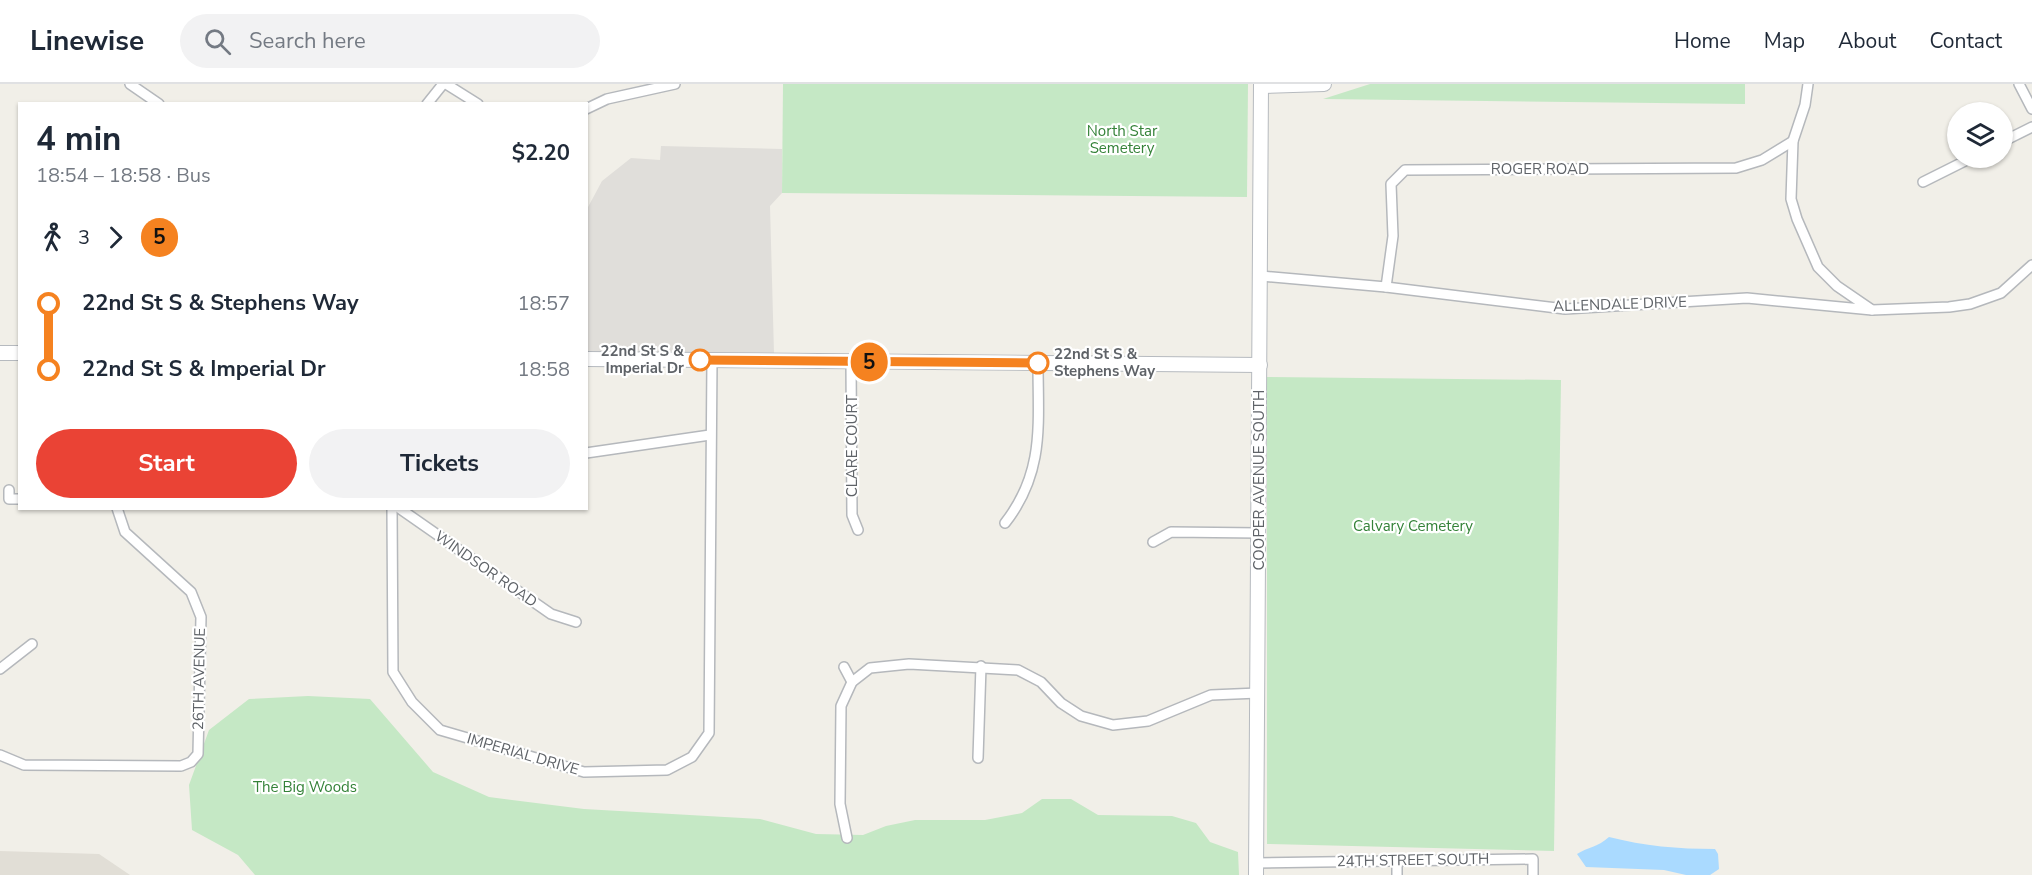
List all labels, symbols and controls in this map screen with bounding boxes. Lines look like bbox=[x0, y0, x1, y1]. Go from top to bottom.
search box bbox=[180, 14, 600, 68]
text: Linewise bbox=[30, 22, 144, 60]
icon: search bbox=[201, 25, 234, 58]
text: Search here bbox=[249, 26, 366, 56]
text: Home bbox=[1674, 27, 1731, 55]
text: Map bbox=[1764, 27, 1805, 55]
text: About bbox=[1838, 27, 1896, 55]
text: Contact bbox=[1929, 27, 2002, 55]
map controls bbox=[1947, 102, 2013, 168]
button: layers bbox=[1947, 102, 2013, 168]
text: 4 min bbox=[36, 117, 121, 162]
park label: North Star Semetery bbox=[1087, 121, 1158, 158]
text: $2.20 bbox=[512, 138, 570, 168]
street label: ROGER ROAD bbox=[1491, 159, 1589, 179]
text: 18:54 – 18:58 · Bus bbox=[36, 162, 211, 189]
icon: walk bbox=[36, 221, 69, 254]
icon: forward bbox=[99, 221, 132, 254]
text: 5 bbox=[153, 223, 166, 251]
text: 3 bbox=[78, 224, 90, 251]
text: 22nd St S & Stephens Way bbox=[82, 288, 359, 318]
text: 18:57 bbox=[517, 290, 570, 317]
street label: ALLENDALE DRIVE bbox=[1553, 292, 1687, 316]
place label: 22nd St S & Imperial Dr bbox=[601, 341, 685, 378]
line badge: 5 bbox=[850, 342, 888, 382]
place label: 22nd St S & Stephens Way bbox=[1054, 344, 1155, 381]
text: 5 bbox=[863, 348, 875, 376]
marker: 22nd St S & Imperial Dr bbox=[689, 349, 711, 371]
marker: 22nd St S & Stephens Way bbox=[1027, 352, 1049, 374]
text: 22nd St S & Imperial Dr bbox=[82, 354, 326, 384]
text: 18:58 bbox=[517, 356, 570, 383]
street label: COOPER AVENUE SOUTH bbox=[1249, 390, 1269, 570]
street label: CLARE COURT bbox=[842, 395, 862, 497]
button: Start bbox=[36, 429, 297, 498]
button: Tickets bbox=[309, 429, 570, 498]
park label: Calvary Cemetery bbox=[1353, 516, 1473, 536]
street label: WINDSOR ROAD bbox=[431, 526, 541, 612]
street label: 26TH AVENUE bbox=[188, 628, 210, 730]
street label: IMPERIAL DRIVE bbox=[465, 728, 581, 780]
park label: The Big Woods bbox=[253, 777, 357, 797]
street label: 24TH STREET SOUTH bbox=[1337, 849, 1489, 871]

